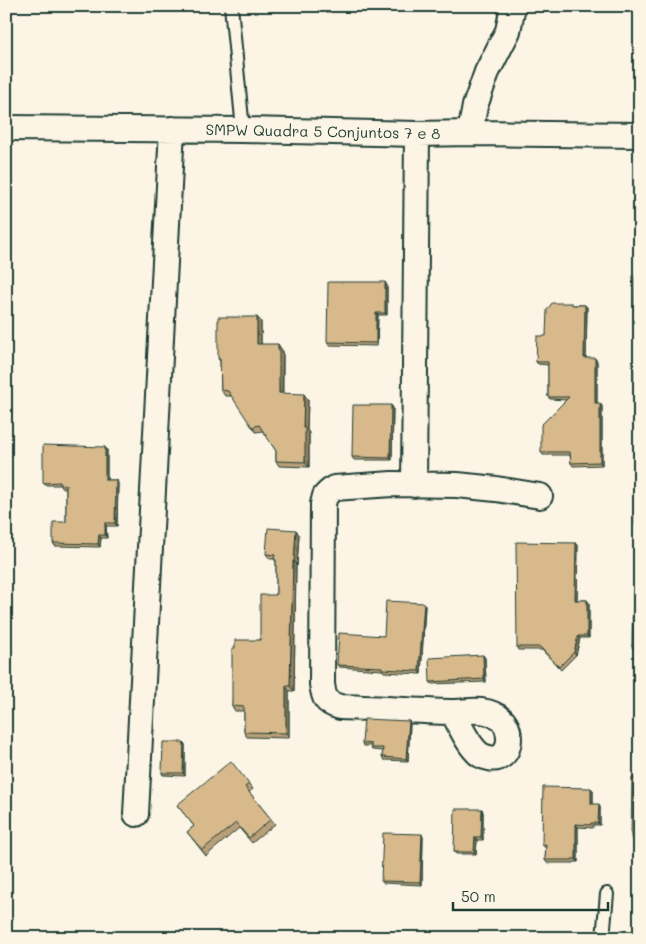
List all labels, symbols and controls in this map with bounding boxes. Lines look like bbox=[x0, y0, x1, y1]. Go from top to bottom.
street label: SMPW Quadra 5 Conjuntos 7 e 8 bbox=[205, 119, 441, 143]
scale bar bbox=[453, 879, 608, 911]
text: 50 m bbox=[461, 886, 496, 906]

